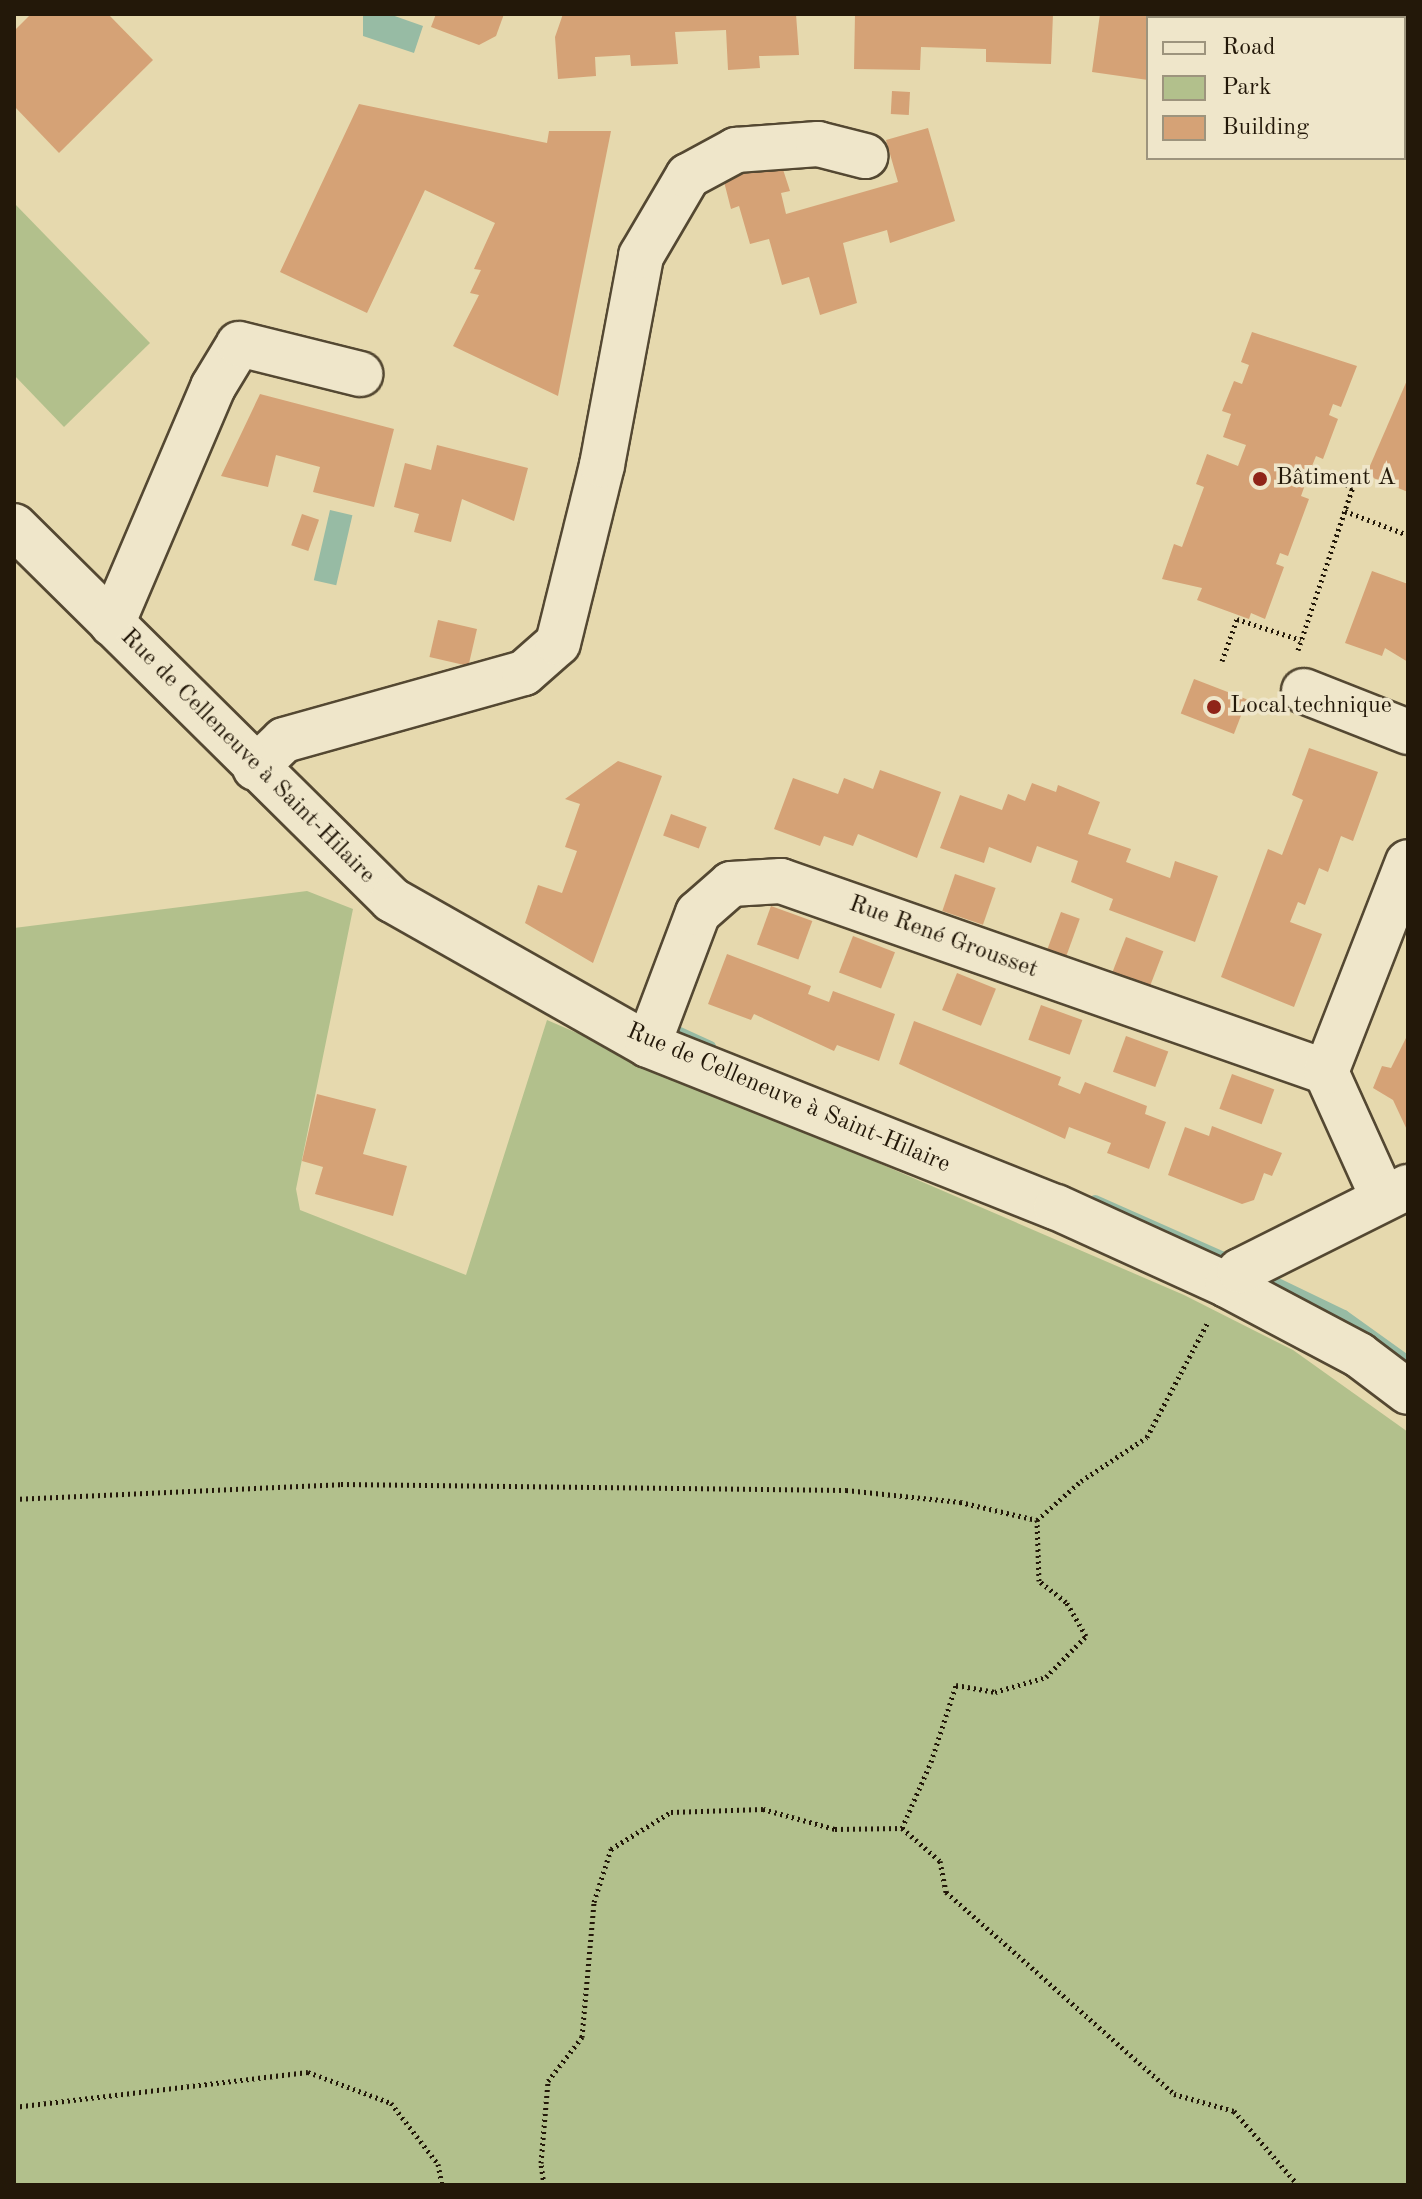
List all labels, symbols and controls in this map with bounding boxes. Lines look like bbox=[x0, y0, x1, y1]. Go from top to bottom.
legend bbox=[1146, 16, 1406, 160]
text: Road bbox=[1222, 36, 1275, 60]
text: Park bbox=[1222, 76, 1271, 100]
text: Building bbox=[1222, 116, 1309, 140]
place label: Bâtiment A bbox=[1276, 465, 1396, 493]
marker: Bâtiment A bbox=[1251, 470, 1269, 488]
street label: Rue de Celleneuve à Saint-Hilaire bbox=[114, 624, 380, 890]
place label: Local technique bbox=[1230, 693, 1392, 721]
marker: Local technique bbox=[1205, 698, 1223, 716]
street label: Rue René Grousset bbox=[845, 890, 1041, 986]
street label: Rue de Celleneuve à Saint-Hilaire bbox=[622, 1018, 954, 1180]

